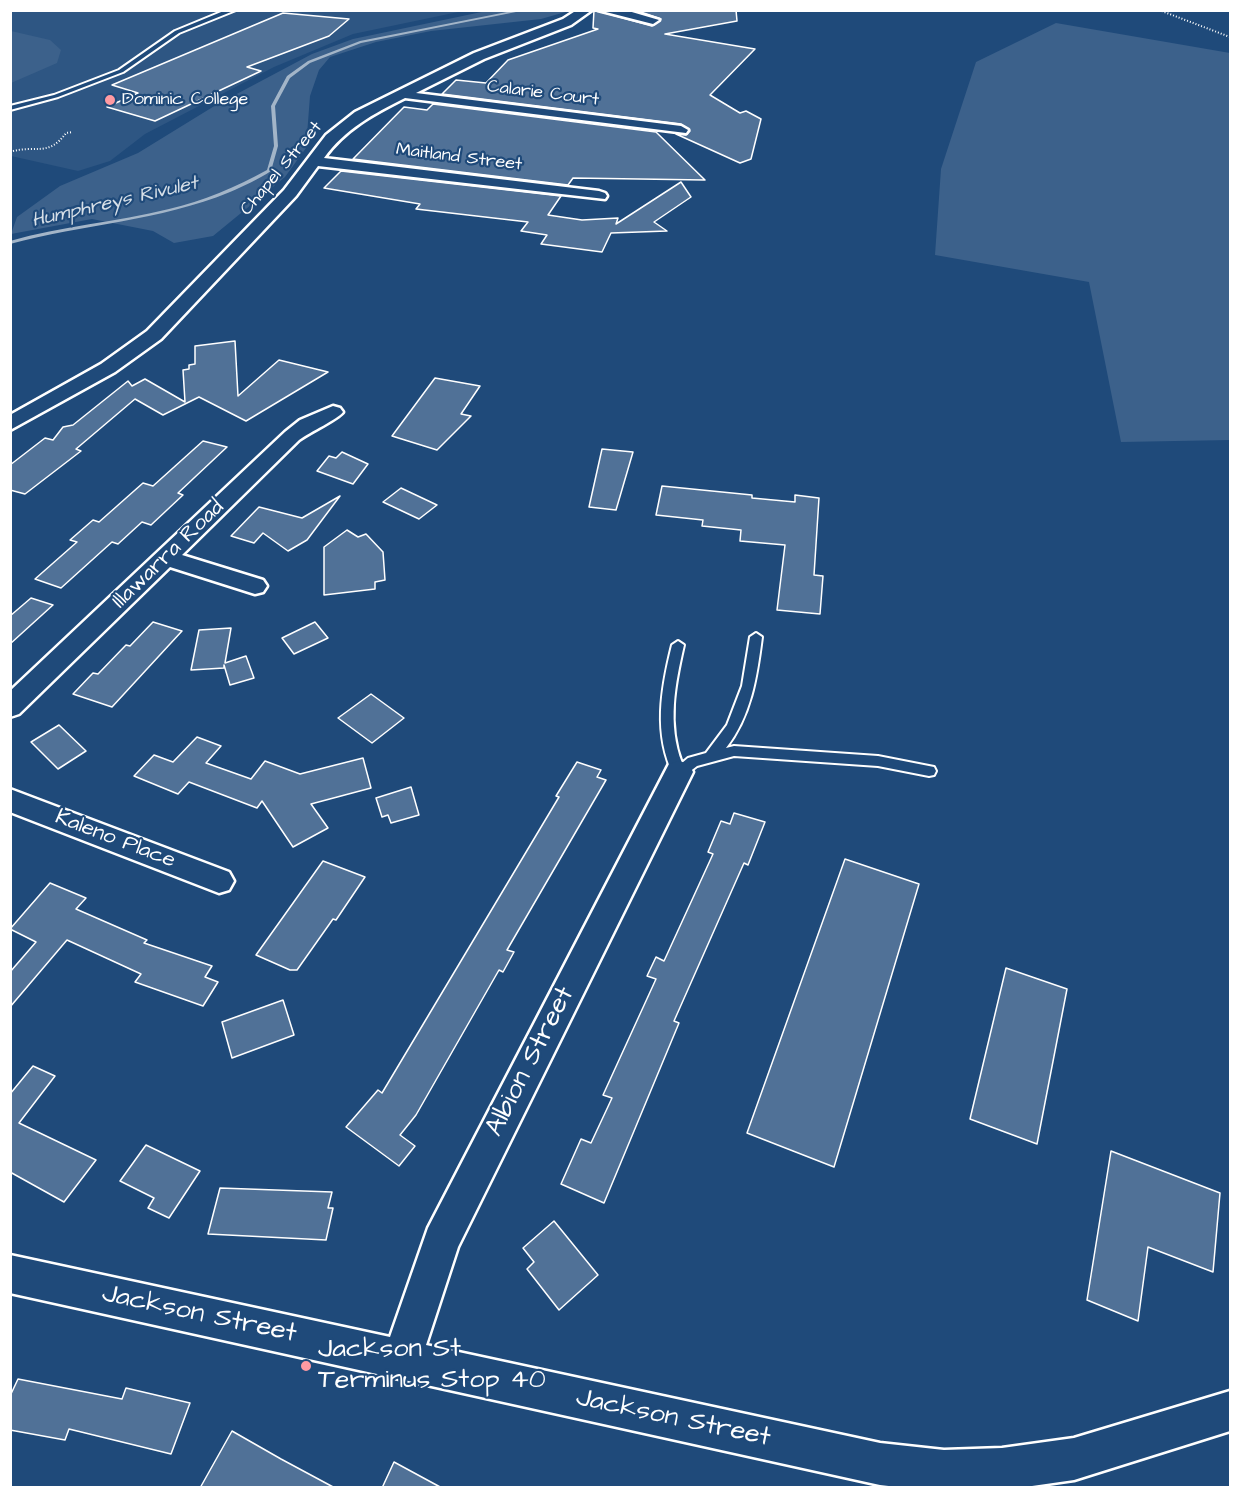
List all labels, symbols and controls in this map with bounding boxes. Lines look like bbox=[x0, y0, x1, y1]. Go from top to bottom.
street label: Calarie Court bbox=[486, 76, 600, 112]
place label: Dominic College bbox=[122, 89, 248, 111]
marker: Dominic College bbox=[103, 93, 117, 107]
street label: Chapel Street bbox=[236, 118, 328, 220]
street label: Maitland Street bbox=[395, 140, 523, 176]
water label: Humphreys Rivulet bbox=[30, 172, 200, 234]
street label: Illawarra Road bbox=[108, 495, 230, 615]
street label: Kaleno Place bbox=[51, 805, 179, 875]
street label: Albion Street bbox=[479, 982, 583, 1142]
street label: Jackson Street bbox=[99, 1279, 299, 1351]
place label: Jackson St Terminus Stop 40 bbox=[318, 1334, 546, 1397]
marker: Jackson St Terminus Stop 40 bbox=[299, 1359, 313, 1373]
street label: Jackson Street bbox=[573, 1383, 773, 1455]

